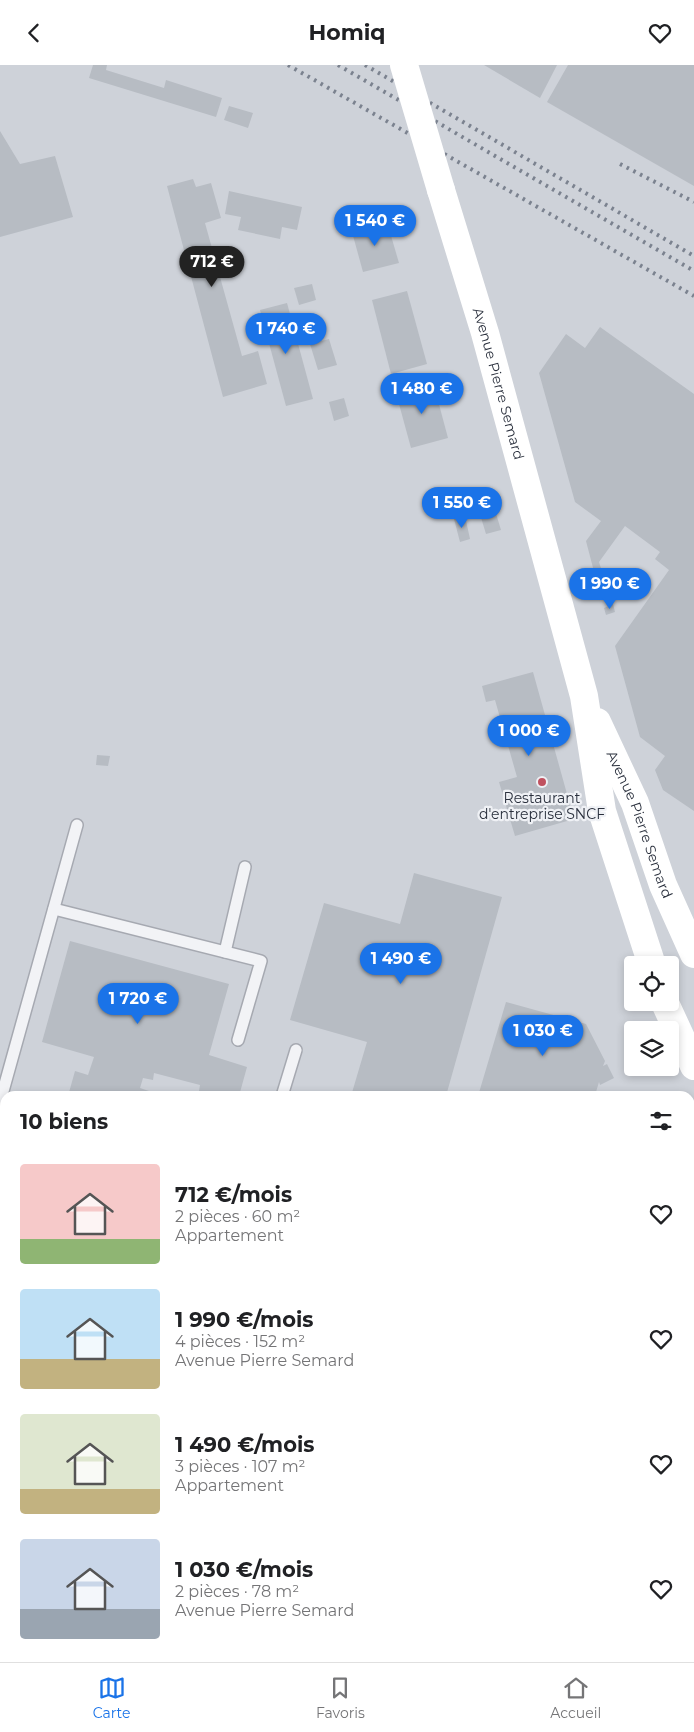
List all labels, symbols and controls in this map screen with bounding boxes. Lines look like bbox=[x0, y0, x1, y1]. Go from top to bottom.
icon: back bbox=[20, 19, 48, 47]
text: Homiq bbox=[308, 19, 386, 46]
icon: heart bbox=[646, 19, 674, 47]
pin: 1 540 € bbox=[329, 205, 421, 247]
text: 1 540 € bbox=[345, 211, 405, 230]
pin: 712 € bbox=[177, 245, 247, 288]
text: 712 € bbox=[190, 252, 234, 271]
street label: Avenue Pierre Semard bbox=[469, 305, 528, 462]
pin: 1 740 € bbox=[240, 313, 332, 355]
text: 1 740 € bbox=[256, 319, 316, 338]
pin: 1 480 € bbox=[376, 373, 468, 415]
text: 1 480 € bbox=[392, 379, 452, 398]
pin: 1 550 € bbox=[416, 487, 508, 529]
text: 1 550 € bbox=[433, 493, 491, 512]
pin: 1 990 € bbox=[564, 567, 656, 610]
text: 1 990 € bbox=[580, 574, 640, 593]
pin: 1 000 € bbox=[483, 715, 575, 757]
text: 1 000 € bbox=[499, 721, 559, 740]
street label: Avenue Pierre Semard bbox=[603, 748, 677, 901]
marker: Restaurant d'entreprise SNCF bbox=[536, 776, 548, 788]
place label: Restaurant d'entreprise SNCF bbox=[479, 789, 605, 823]
pin: 1 490 € bbox=[355, 943, 447, 985]
text: 1 490 € bbox=[371, 949, 431, 968]
map controls bbox=[624, 956, 679, 1076]
button: locate bbox=[624, 956, 679, 1011]
pin: 1 720 € bbox=[92, 983, 184, 1025]
text: 1 720 € bbox=[109, 989, 167, 1008]
pin: 1 030 € bbox=[497, 1015, 589, 1057]
text: 1 030 € bbox=[513, 1021, 573, 1040]
button: layers bbox=[624, 1021, 679, 1076]
icon: filters bbox=[647, 1107, 675, 1135]
text: 10 biens bbox=[20, 1109, 108, 1134]
text: 712 €/mois bbox=[175, 1182, 292, 1207]
icon: home bbox=[60, 1184, 120, 1244]
icon: heart bbox=[647, 1200, 675, 1228]
text: 2 pièces · 60 m² bbox=[175, 1207, 300, 1226]
text: Appartement bbox=[175, 1226, 284, 1245]
text: 1 990 €/mois bbox=[175, 1307, 313, 1332]
icon: home bbox=[60, 1309, 120, 1369]
icon: heart bbox=[647, 1325, 675, 1353]
text: 4 pièces · 152 m² bbox=[175, 1332, 305, 1351]
text: Avenue Pierre Semard bbox=[175, 1351, 354, 1370]
text: 1 490 €/mois bbox=[175, 1432, 314, 1457]
icon: home bbox=[60, 1434, 120, 1494]
icon: heart bbox=[647, 1450, 675, 1478]
text: 3 pièces · 107 m² bbox=[175, 1457, 306, 1476]
text: Appartement bbox=[175, 1476, 284, 1495]
text: 1 030 €/mois bbox=[175, 1557, 313, 1582]
icon: home bbox=[60, 1559, 120, 1619]
icon: heart bbox=[647, 1575, 675, 1603]
text: 2 pièces · 78 m² bbox=[175, 1582, 299, 1601]
text: Avenue Pierre Semard bbox=[175, 1601, 354, 1620]
tab: Carte bbox=[93, 1674, 130, 1722]
tab: Favoris bbox=[316, 1674, 365, 1722]
tab: Accueil bbox=[550, 1674, 601, 1722]

